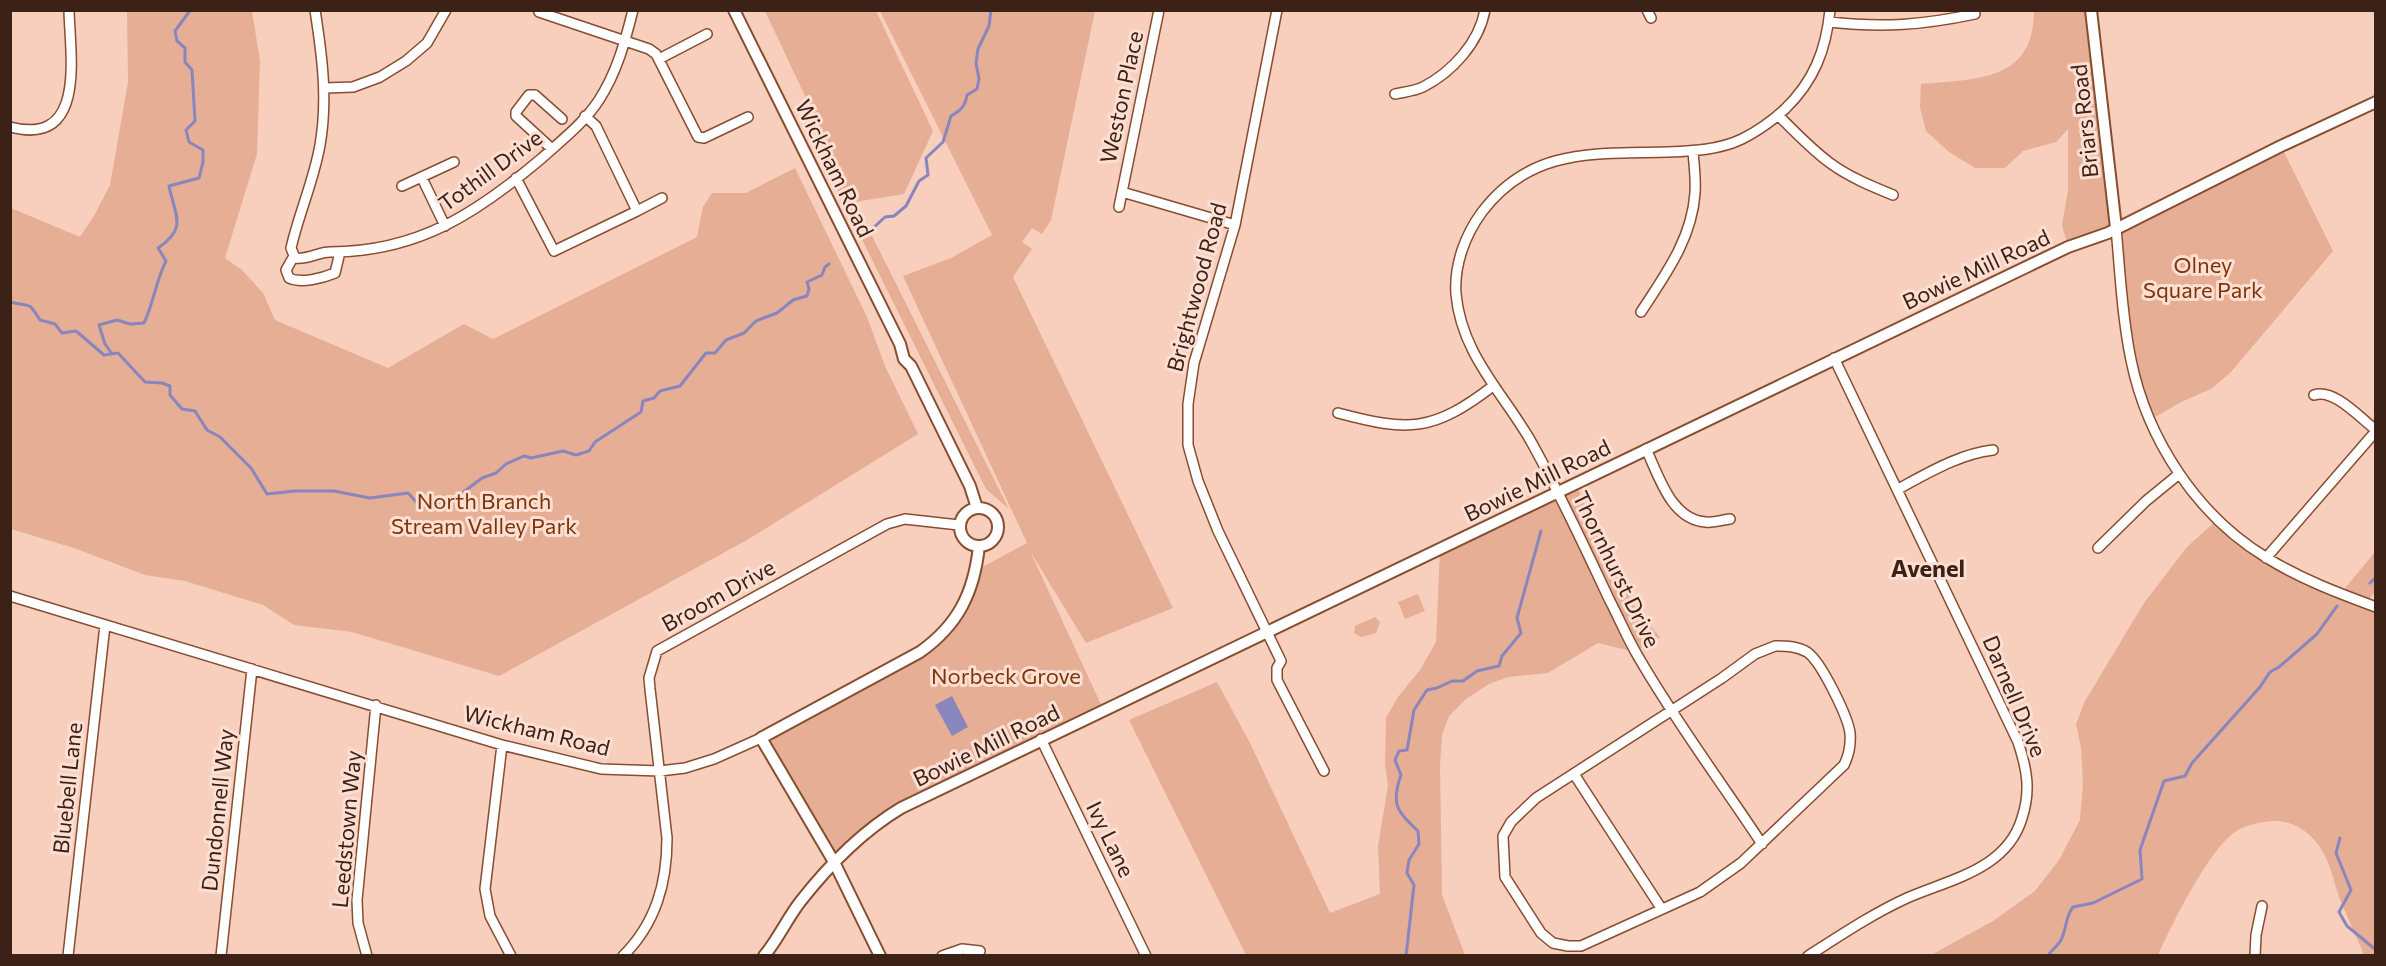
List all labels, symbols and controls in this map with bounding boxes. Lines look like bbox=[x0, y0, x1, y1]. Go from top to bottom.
street label: Weston Place bbox=[1094, 28, 1148, 166]
street label: Briars Road bbox=[2065, 63, 2103, 179]
street label: Wickham Road bbox=[790, 95, 880, 241]
street label: Tothill Drive bbox=[433, 123, 547, 217]
street label: Brightwood Road bbox=[1160, 199, 1232, 375]
street label: Bowie Mill Road bbox=[1898, 223, 2054, 315]
park label: Olney Square Park bbox=[2143, 251, 2263, 303]
street label: Bowie Mill Road bbox=[1459, 433, 1615, 527]
street label: Thornhurst Drive bbox=[1567, 486, 1667, 652]
park label: North Branch Stream Valley Park bbox=[391, 487, 577, 539]
street label: Broom Drive bbox=[657, 553, 779, 637]
district label: Avenel bbox=[1891, 553, 1965, 582]
street label: Darnell Drive bbox=[1977, 631, 2053, 761]
park label: Norbeck Grove bbox=[931, 662, 1081, 689]
street label: Bowie Mill Road bbox=[908, 698, 1064, 792]
street label: Wickham Road bbox=[461, 699, 613, 761]
street label: Bluebell Lane bbox=[47, 721, 87, 855]
street label: Dundonnell Way bbox=[195, 727, 239, 893]
street label: Leedstown Way bbox=[326, 749, 366, 909]
street label: Ivy Lane bbox=[1081, 797, 1141, 881]

